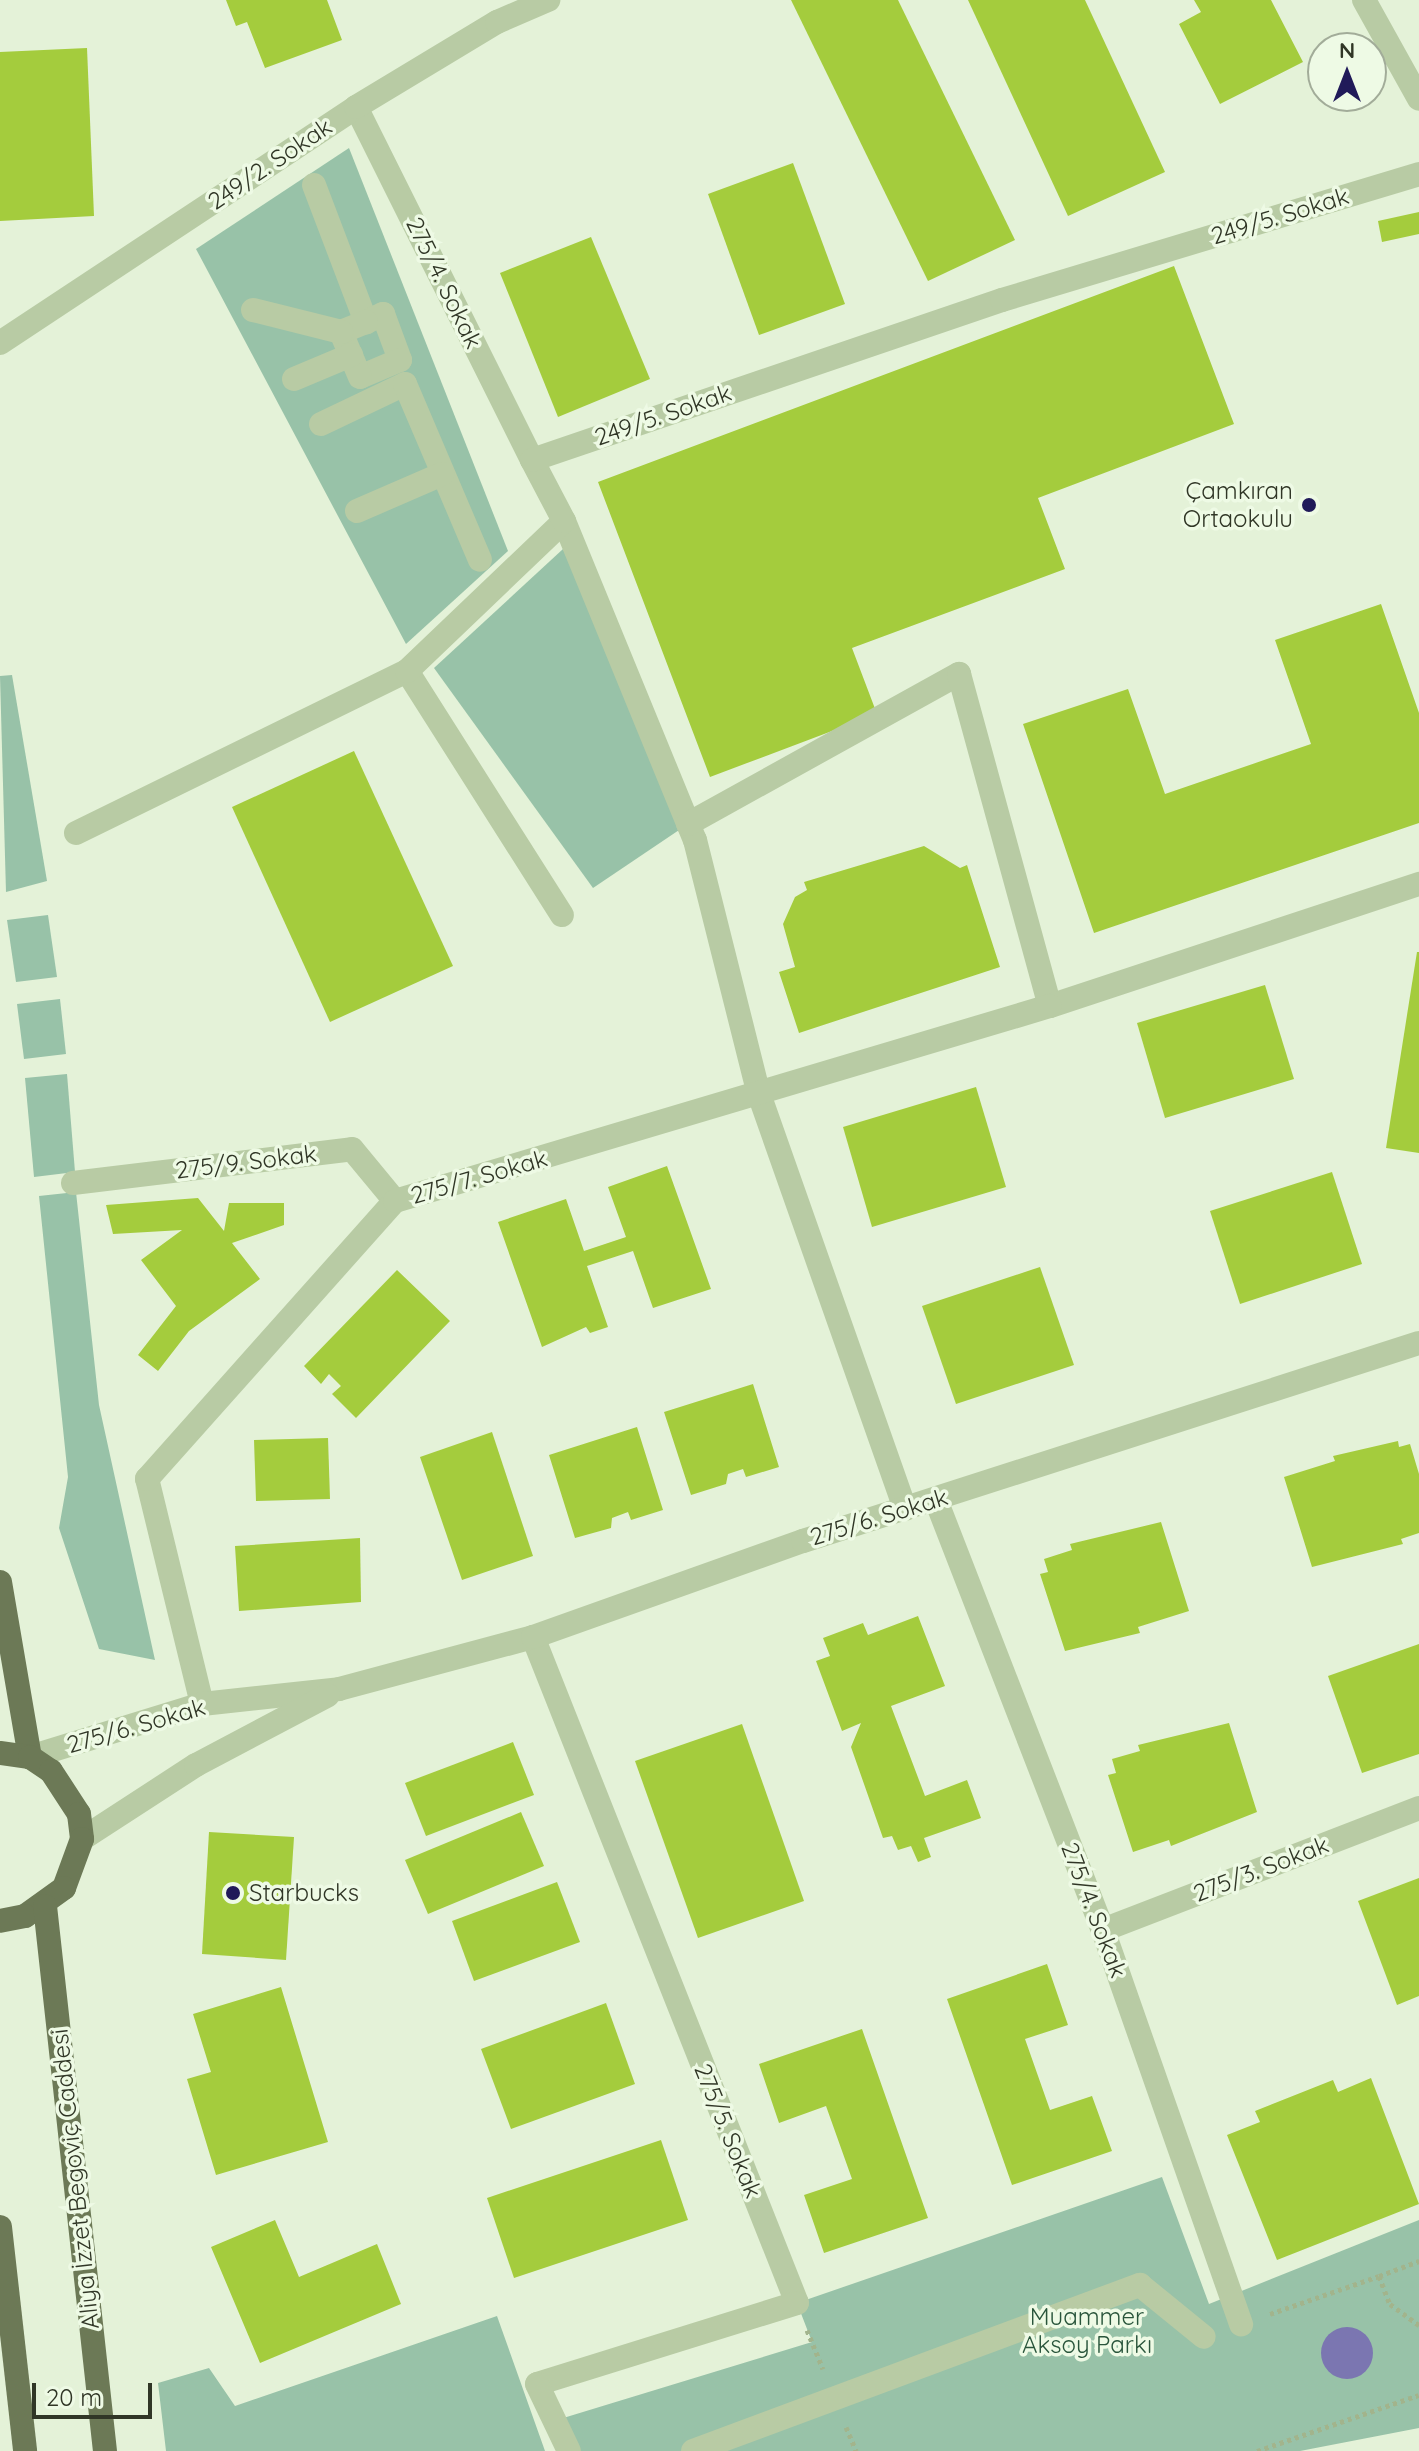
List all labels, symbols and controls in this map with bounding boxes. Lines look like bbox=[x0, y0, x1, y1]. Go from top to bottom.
north arrow bbox=[1307, 32, 1387, 112]
text: N bbox=[1339, 36, 1355, 64]
street label: 249/2. Sokak bbox=[203, 112, 337, 216]
street label: 249/5. Sokak bbox=[1208, 181, 1352, 251]
street label: 275/4. Sokak bbox=[400, 213, 488, 353]
street label: 249/5. Sokak bbox=[591, 378, 735, 452]
place label: Çamkıran Ortaokulu bbox=[1183, 477, 1293, 533]
marker: Çamkıran Ortaokulu bbox=[1300, 496, 1318, 514]
street label: 275/9. Sokak bbox=[174, 1139, 318, 1185]
street label: 275/7. Sokak bbox=[407, 1144, 551, 1210]
street label: 275/6. Sokak bbox=[807, 1482, 951, 1552]
street label: 275/6. Sokak bbox=[63, 1692, 209, 1760]
street label: 275/3. Sokak bbox=[1189, 1830, 1333, 1908]
street label: 275/4. Sokak bbox=[1055, 1838, 1133, 1982]
place label: Starbucks bbox=[249, 1879, 359, 1907]
marker: Starbucks bbox=[224, 1884, 242, 1902]
street label: Aliya İzzet Begoviç Caddesi bbox=[45, 2027, 105, 2331]
street label: 275/5. Sokak bbox=[688, 2060, 768, 2202]
park label: Muammer Aksoy Parkı bbox=[1022, 2303, 1152, 2359]
scale bar bbox=[36, 2367, 156, 2417]
text: 20 m bbox=[46, 2382, 102, 2412]

